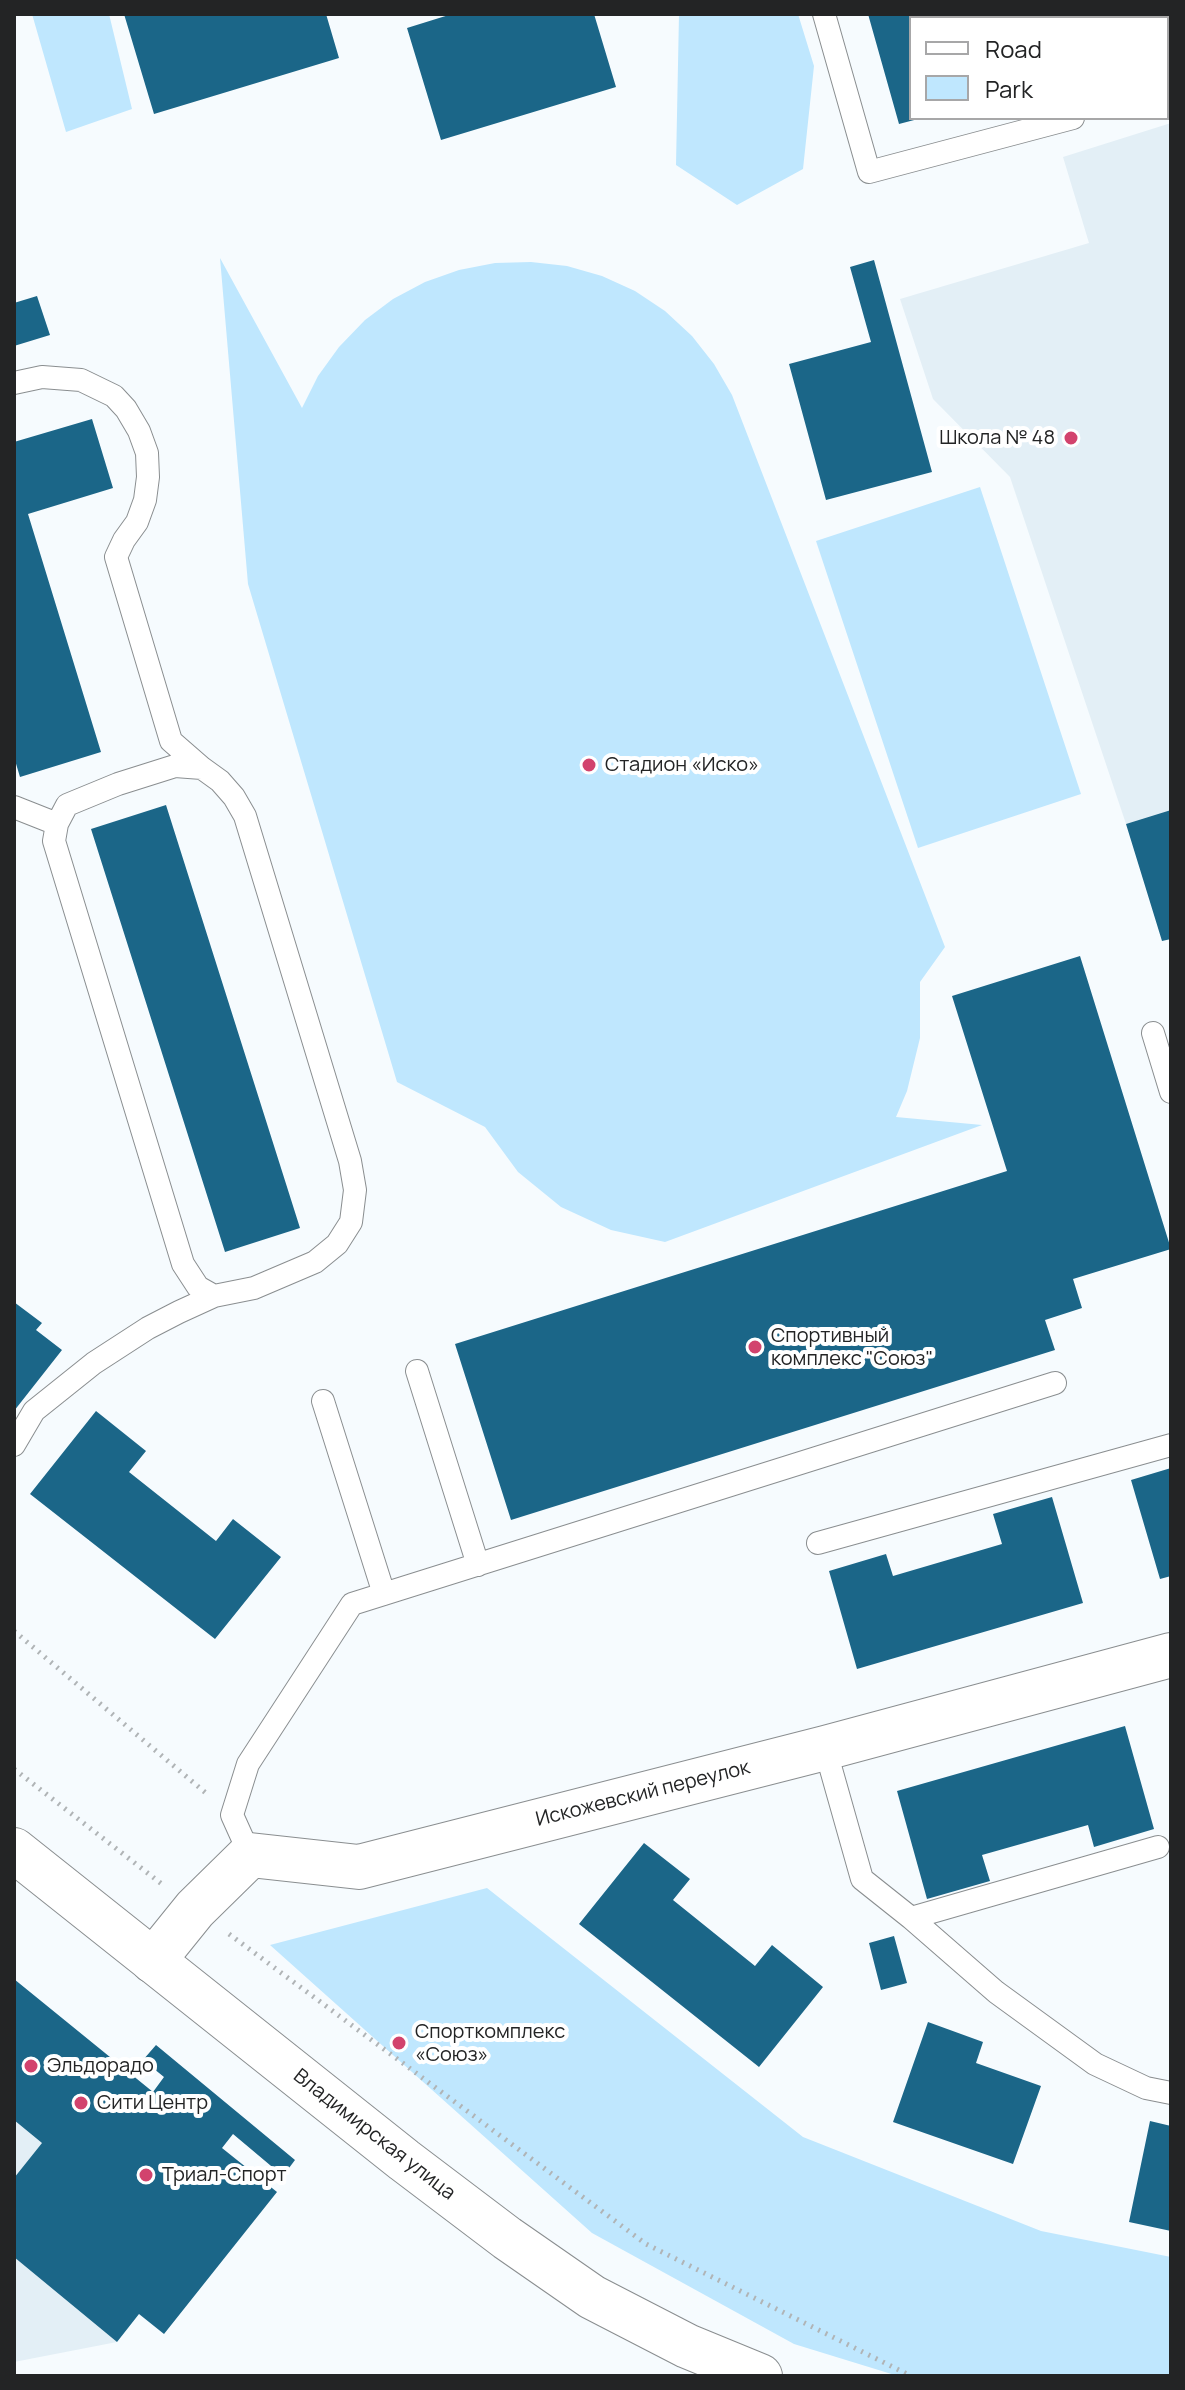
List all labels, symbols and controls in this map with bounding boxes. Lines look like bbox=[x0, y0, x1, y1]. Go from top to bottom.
legend bbox=[909, 16, 1169, 120]
text: Road bbox=[985, 32, 1042, 65]
text: Park bbox=[985, 72, 1033, 105]
place label: Школа № 48 bbox=[939, 426, 1055, 450]
marker: Школа № 48 bbox=[1062, 429, 1080, 447]
place label: Стадион «Иско» bbox=[605, 753, 759, 777]
marker: Стадион «Иско» bbox=[580, 756, 598, 774]
place label: Спортивный комплекс "Союз" bbox=[771, 1324, 933, 1371]
marker: Спортивный комплекс "Союз" bbox=[746, 1338, 764, 1356]
street label: Искожевский переулок bbox=[534, 1756, 752, 1832]
place label: Спорткомплекс «Союз» bbox=[415, 2020, 565, 2067]
marker: Спорткомплекс «Союз» bbox=[390, 2034, 408, 2052]
place label: Эльдорадо bbox=[47, 2054, 154, 2078]
marker: Эльдорадо bbox=[22, 2057, 40, 2075]
street label: Владимирская улица bbox=[288, 2064, 460, 2206]
place label: Сити Центр bbox=[97, 2091, 208, 2115]
marker: Сити Центр bbox=[72, 2094, 90, 2112]
place label: Триал-Спорт bbox=[162, 2163, 287, 2187]
marker: Триал-Спорт bbox=[137, 2166, 155, 2184]

